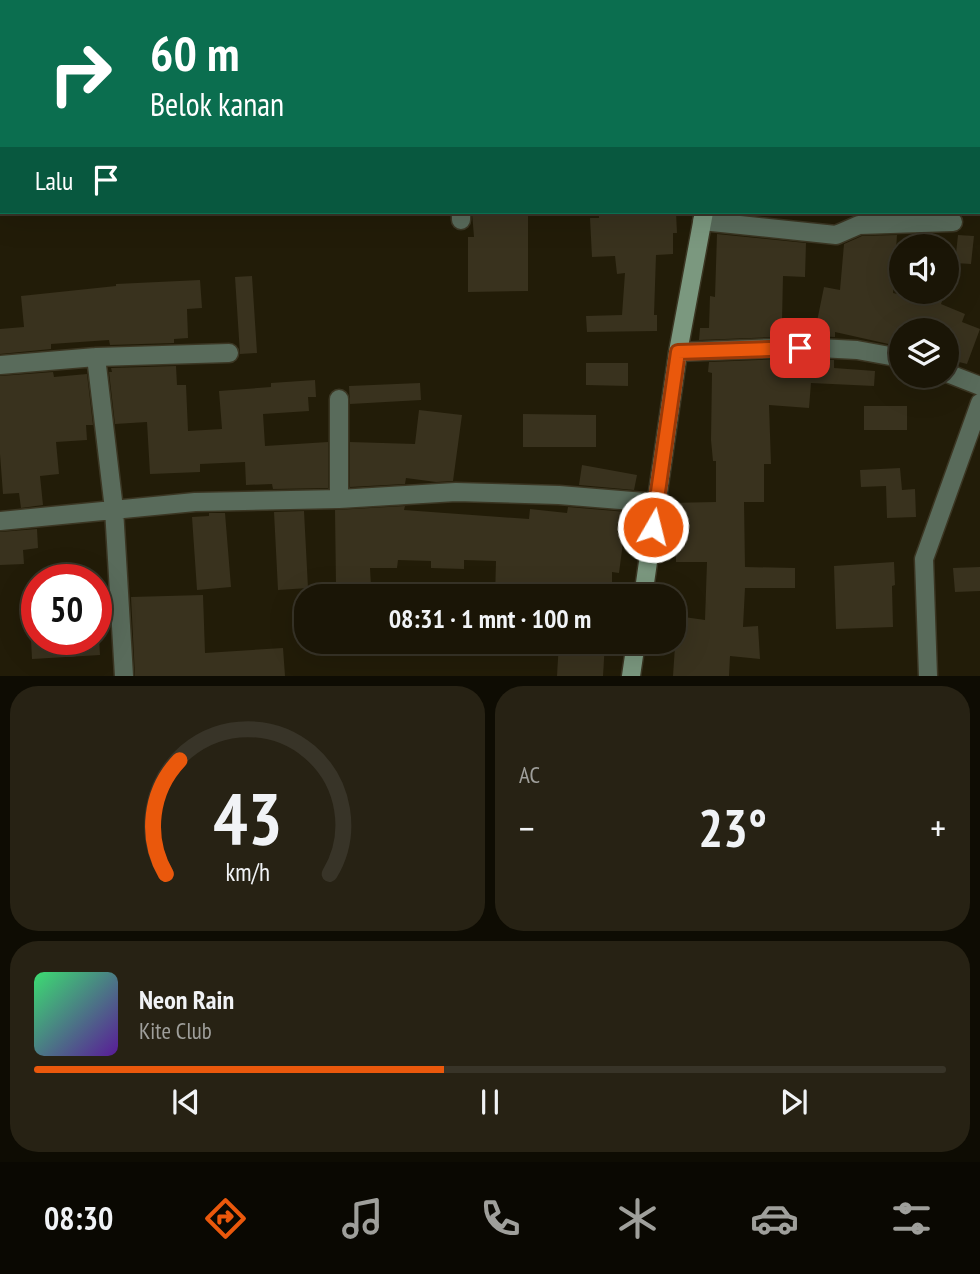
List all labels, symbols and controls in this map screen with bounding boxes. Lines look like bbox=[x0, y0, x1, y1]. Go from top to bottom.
text: 60 m bbox=[150, 21, 239, 85]
icon: right bbox=[35, 28, 126, 119]
text: Belok kanan bbox=[150, 83, 284, 125]
icon: arrive bbox=[87, 161, 125, 199]
text: Lalu bbox=[35, 164, 73, 197]
map controls bbox=[889, 234, 959, 388]
button: sound bbox=[889, 234, 959, 304]
pin bbox=[770, 318, 830, 378]
button: layers bbox=[889, 318, 959, 388]
icon: arrive bbox=[781, 329, 819, 367]
position arrow bbox=[616, 490, 690, 564]
speed limit sign: 50 bbox=[21, 564, 112, 655]
text: 08:31 · 1 mnt · 100 m bbox=[389, 602, 591, 635]
text: AC bbox=[519, 760, 540, 789]
text: 43 bbox=[213, 771, 282, 865]
text: 23° bbox=[698, 794, 767, 861]
text: − bbox=[519, 803, 535, 852]
text: + bbox=[930, 803, 946, 852]
text: km/h bbox=[225, 856, 270, 888]
text: Neon Rain bbox=[139, 983, 234, 1016]
text: Kite Club bbox=[139, 1016, 212, 1045]
icon: previous bbox=[167, 1083, 205, 1121]
icon: pause bbox=[471, 1083, 509, 1121]
icon: next bbox=[775, 1083, 813, 1121]
icon: directions bbox=[201, 1194, 250, 1243]
icon: music bbox=[338, 1194, 387, 1243]
icon: phone bbox=[476, 1194, 525, 1243]
icon: climate bbox=[613, 1194, 662, 1243]
icon: car bbox=[750, 1194, 799, 1243]
icon: filters bbox=[887, 1194, 936, 1243]
text: 08:30 bbox=[44, 1197, 113, 1239]

